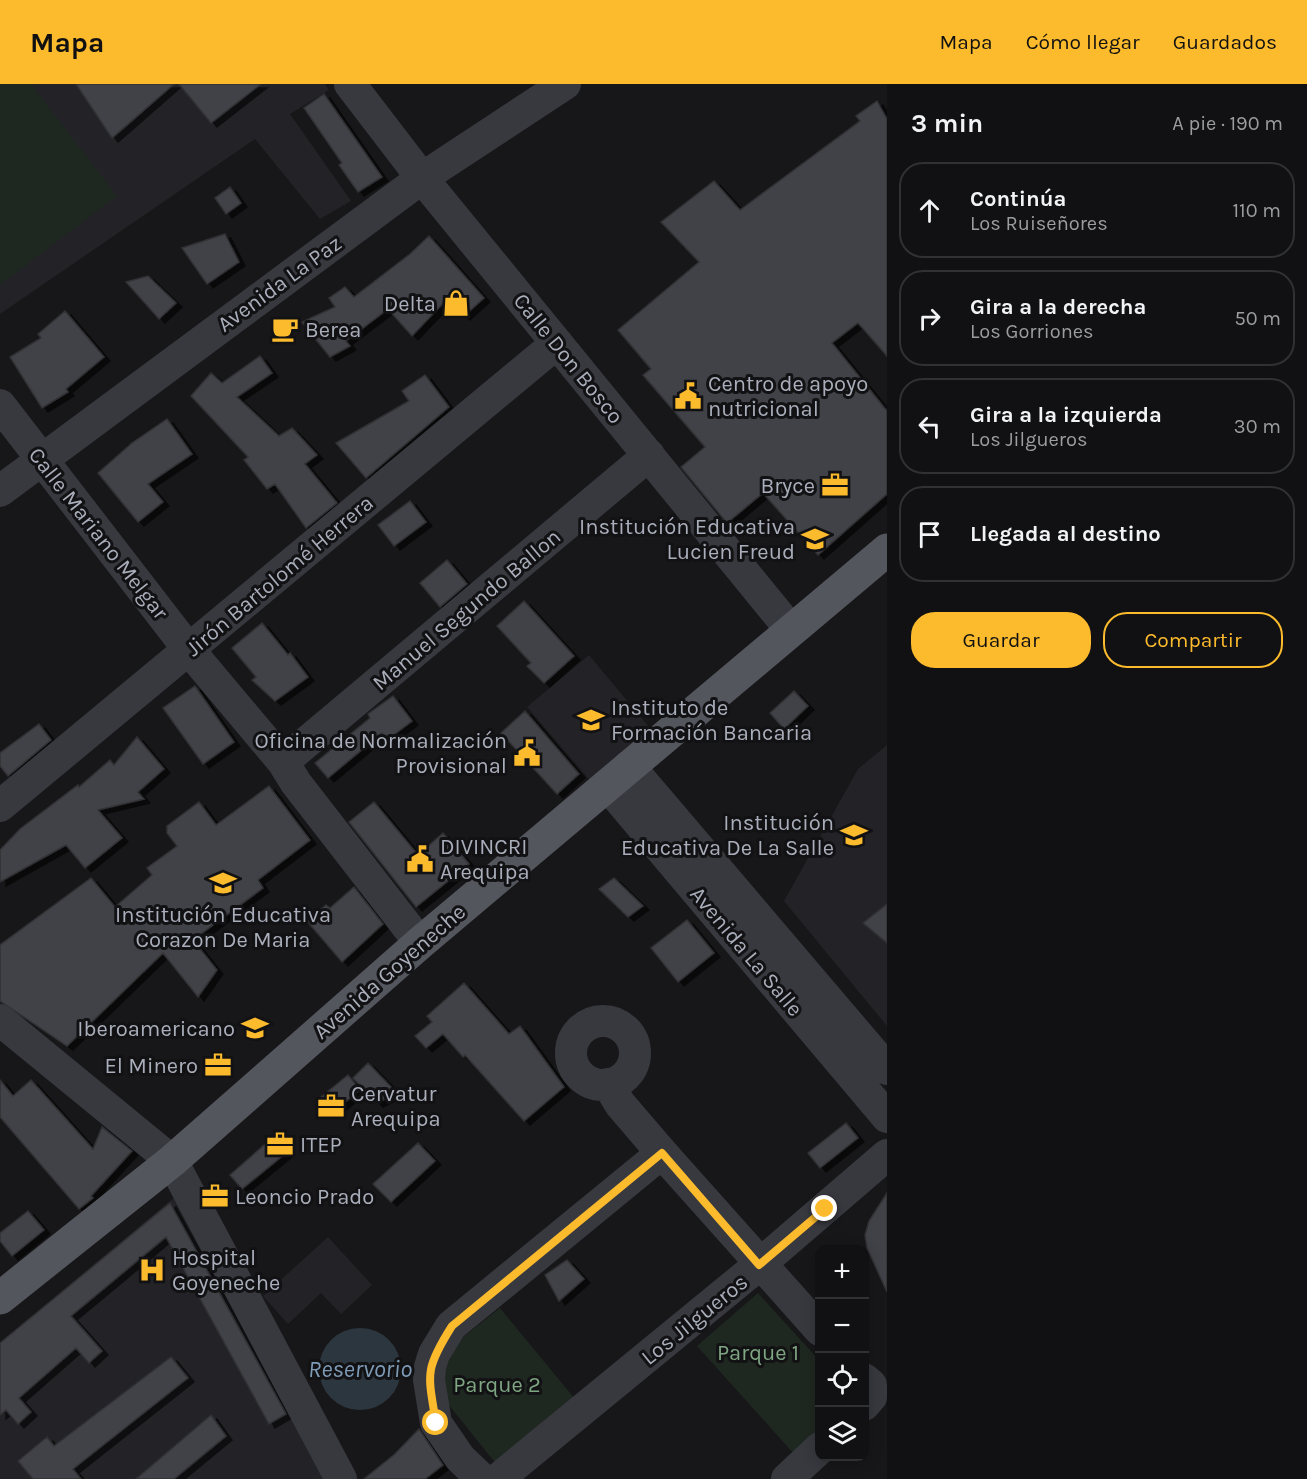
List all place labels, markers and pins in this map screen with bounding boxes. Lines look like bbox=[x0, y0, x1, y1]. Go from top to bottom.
shop icon: Delta bbox=[441, 288, 471, 318]
place label: Delta bbox=[384, 291, 436, 317]
cafe icon: Berea bbox=[270, 314, 300, 344]
place label: Berea bbox=[305, 317, 361, 343]
place label: Centro de apoyo nutricional bbox=[708, 371, 868, 422]
public building icon: Centro de apoyo nutricional bbox=[673, 381, 703, 411]
office icon: Bryce bbox=[820, 470, 850, 500]
place label: Bryce bbox=[760, 473, 815, 499]
place label: Institución Educativa Lucien Freud bbox=[579, 514, 795, 565]
school or university icon: Institución Educativa Lucien Freud bbox=[800, 524, 830, 554]
place label: Instituto de Formación Bancaria bbox=[611, 695, 812, 746]
school or university icon: Instituto de Formación Bancaria bbox=[576, 705, 606, 735]
place label: Oficina de Normalización Provisional bbox=[254, 728, 507, 779]
public building icon: Oficina de Normalización Provisional bbox=[512, 738, 542, 768]
place label: Institución Educativa De La Salle bbox=[621, 810, 834, 861]
school or university icon: Institución Educativa De La Salle bbox=[839, 820, 869, 850]
place label: DIVINCRI Arequipa bbox=[440, 834, 530, 885]
public building icon: DIVINCRI Arequipa bbox=[405, 844, 435, 874]
school or university icon: Institución Educativa Corazon De Maria bbox=[208, 868, 238, 898]
place label: Institución Educativa Corazon De Maria bbox=[115, 902, 331, 953]
school or university icon: Iberoamericano bbox=[240, 1013, 270, 1043]
place label: Iberoamericano bbox=[77, 1016, 235, 1042]
office icon: El Minero bbox=[203, 1050, 233, 1080]
place label: El Minero bbox=[105, 1053, 198, 1079]
place label: Cervatur Arequipa bbox=[351, 1081, 441, 1132]
office icon: Cervatur Arequipa bbox=[316, 1091, 346, 1121]
office icon: ITEP bbox=[265, 1129, 295, 1159]
place label: ITEP bbox=[300, 1132, 342, 1158]
office icon: Leoncio Prado bbox=[200, 1181, 230, 1211]
place label: Leoncio Prado bbox=[235, 1184, 374, 1210]
place label: Hospital Goyeneche bbox=[172, 1245, 280, 1296]
hospital icon: Hospital Goyeneche bbox=[137, 1255, 167, 1285]

